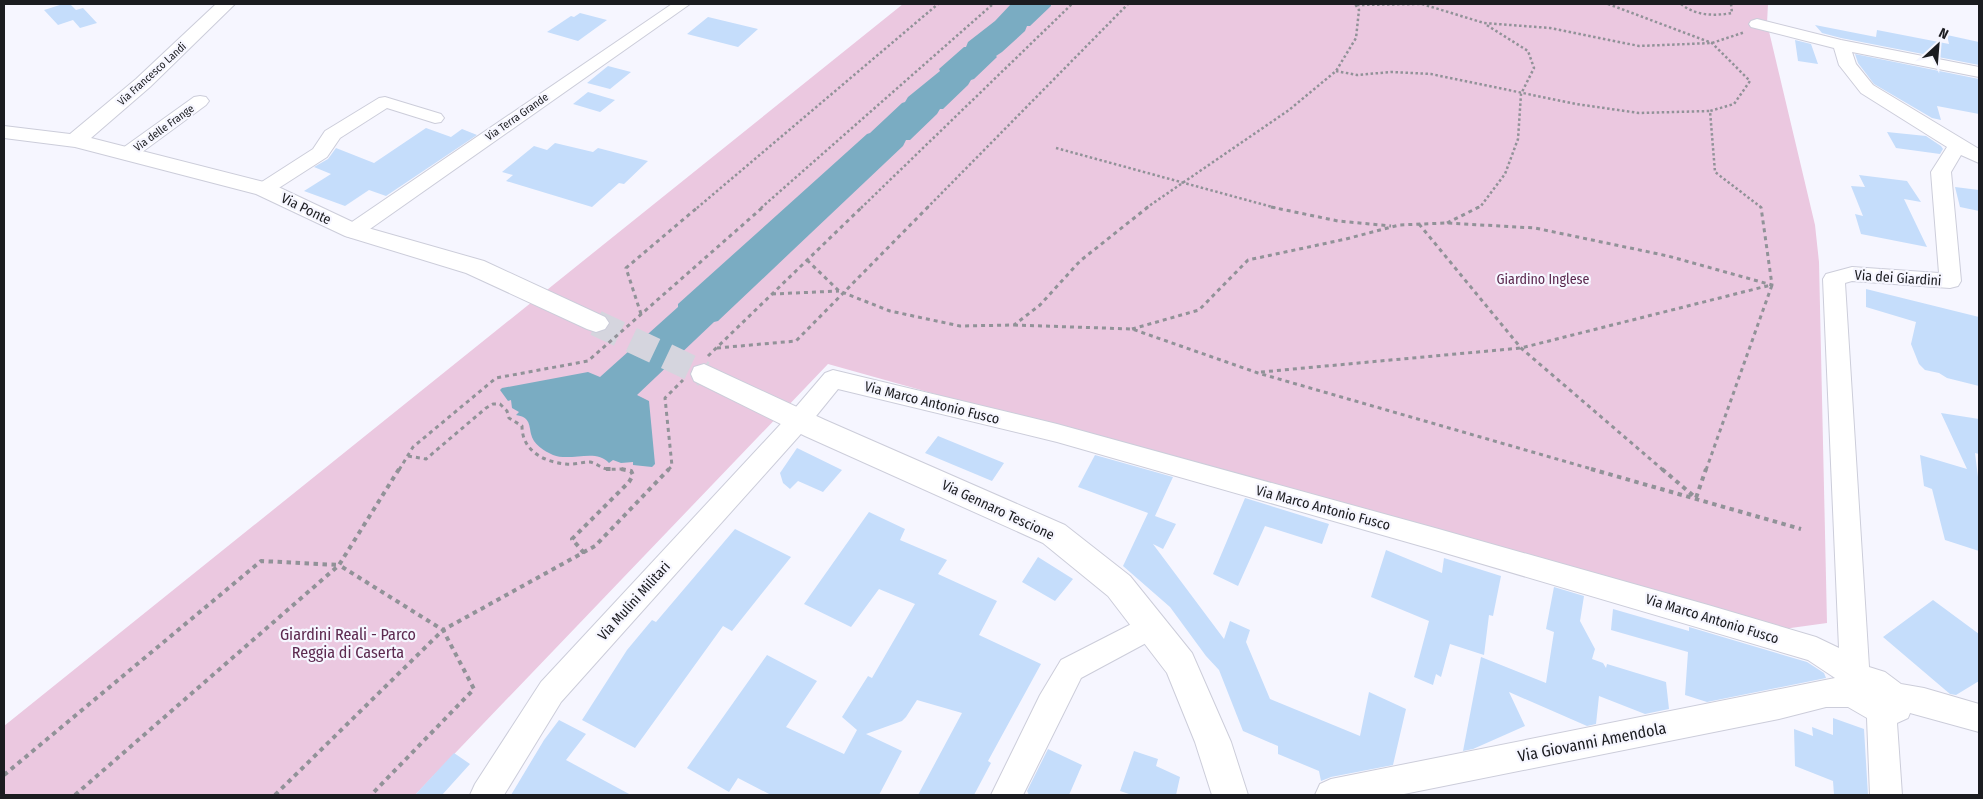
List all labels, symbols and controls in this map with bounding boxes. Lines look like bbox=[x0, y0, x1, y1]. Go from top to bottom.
north arrow bbox=[1913, 20, 1963, 70]
text: N bbox=[1936, 24, 1951, 43]
street label: Via Francesco Landi bbox=[115, 40, 189, 108]
street label: Via Terra Grande bbox=[483, 90, 551, 144]
street label: Via delle Frange bbox=[131, 102, 197, 154]
street label: Via Ponte bbox=[278, 190, 334, 228]
street label: Via dei Giardini bbox=[1854, 266, 1942, 290]
park label: Giardino Inglese bbox=[1496, 271, 1590, 288]
street label: Via Marco Antonio Fusco bbox=[863, 378, 1001, 428]
street label: Via Gennaro Tescione bbox=[939, 476, 1057, 544]
street label: Via Marco Antonio Fusco bbox=[1254, 482, 1392, 534]
street label: Via Mulini Militari bbox=[594, 558, 674, 644]
street label: Via Marco Antonio Fusco bbox=[1643, 591, 1781, 647]
park label: Giardini Reali - Parco Reggia di Caserta bbox=[280, 625, 416, 662]
street label: Via Giovanni Amendola bbox=[1516, 718, 1668, 766]

